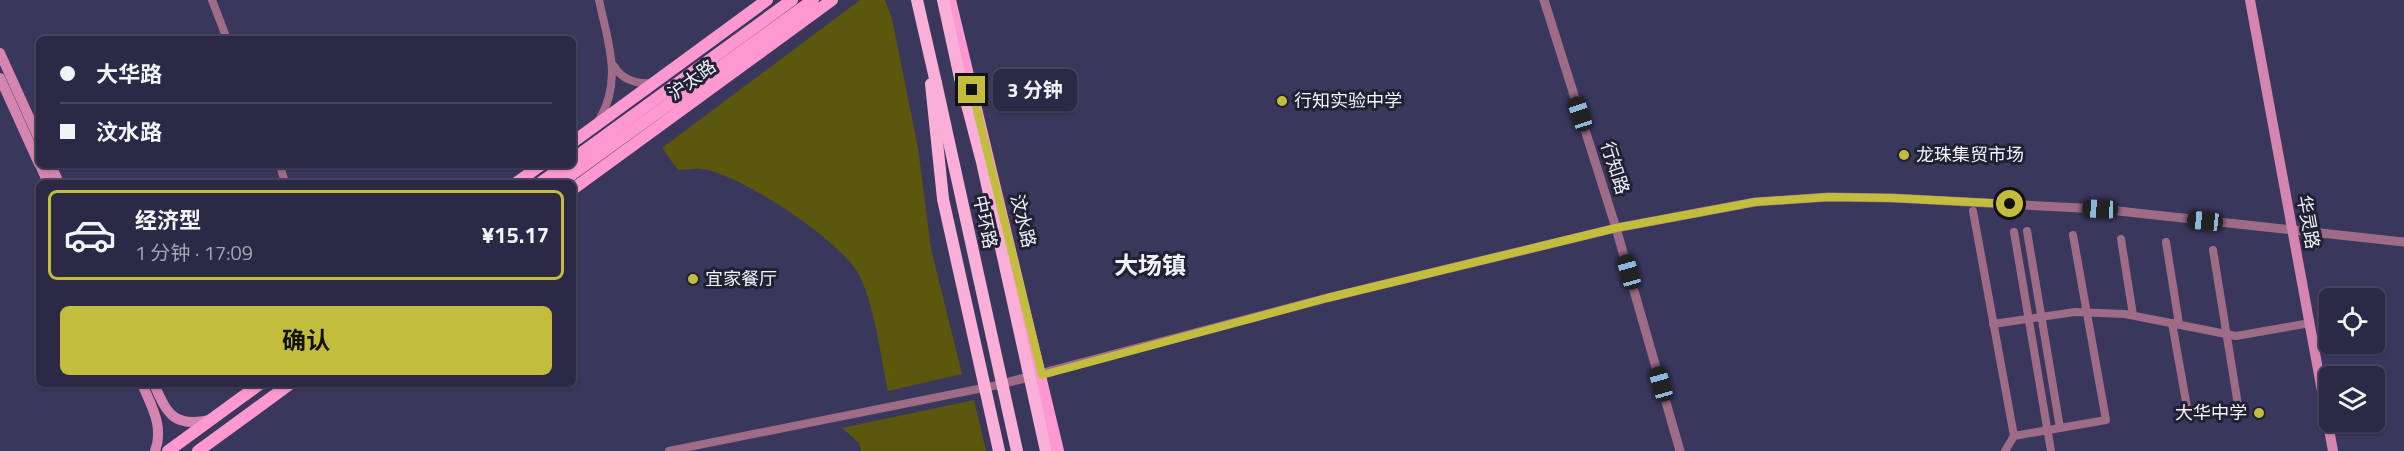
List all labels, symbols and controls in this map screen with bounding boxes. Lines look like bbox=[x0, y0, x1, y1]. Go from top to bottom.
street label: 沪太路 bbox=[662, 53, 721, 106]
text: 大华路 bbox=[96, 57, 162, 91]
callout: 3 分钟 bbox=[993, 69, 1077, 111]
text: 3 分钟 bbox=[1007, 74, 1063, 105]
route end bbox=[958, 76, 985, 103]
place label: 行知实验中学 bbox=[1294, 87, 1402, 114]
marker: 行知实验中学 bbox=[1275, 94, 1289, 108]
car bbox=[1566, 94, 1594, 134]
text: 汶水路 bbox=[96, 115, 162, 149]
street label: 行知路 bbox=[1594, 138, 1637, 198]
place label: 龙珠集贸市场 bbox=[1916, 141, 2024, 168]
marker: 龙珠集贸市场 bbox=[1897, 148, 1911, 162]
route start bbox=[1996, 190, 2023, 217]
street label: 汶水路 bbox=[1004, 191, 1043, 250]
street label: 中环路 bbox=[967, 193, 1004, 251]
street label: 华灵路 bbox=[2291, 193, 2326, 251]
car bbox=[2082, 199, 2118, 219]
text: 经济型 bbox=[135, 203, 201, 237]
icon: car bbox=[63, 208, 117, 262]
car bbox=[2186, 210, 2224, 232]
text: ¥15.17 bbox=[482, 218, 549, 252]
text: 1 分钟 · 17:09 bbox=[135, 237, 253, 268]
district label: 大场镇 bbox=[1114, 247, 1186, 283]
car bbox=[1615, 252, 1643, 292]
place label: 宜家餐厅 bbox=[705, 265, 777, 292]
marker: 宜家餐厅 bbox=[686, 272, 700, 286]
map controls bbox=[2319, 288, 2385, 432]
button: locate bbox=[2319, 288, 2385, 354]
button: 确认 bbox=[60, 306, 552, 375]
car bbox=[1647, 364, 1675, 404]
button: layers bbox=[2319, 366, 2385, 432]
place label: 大华中学 bbox=[2175, 399, 2247, 426]
marker: 大华中学 bbox=[2252, 406, 2266, 420]

